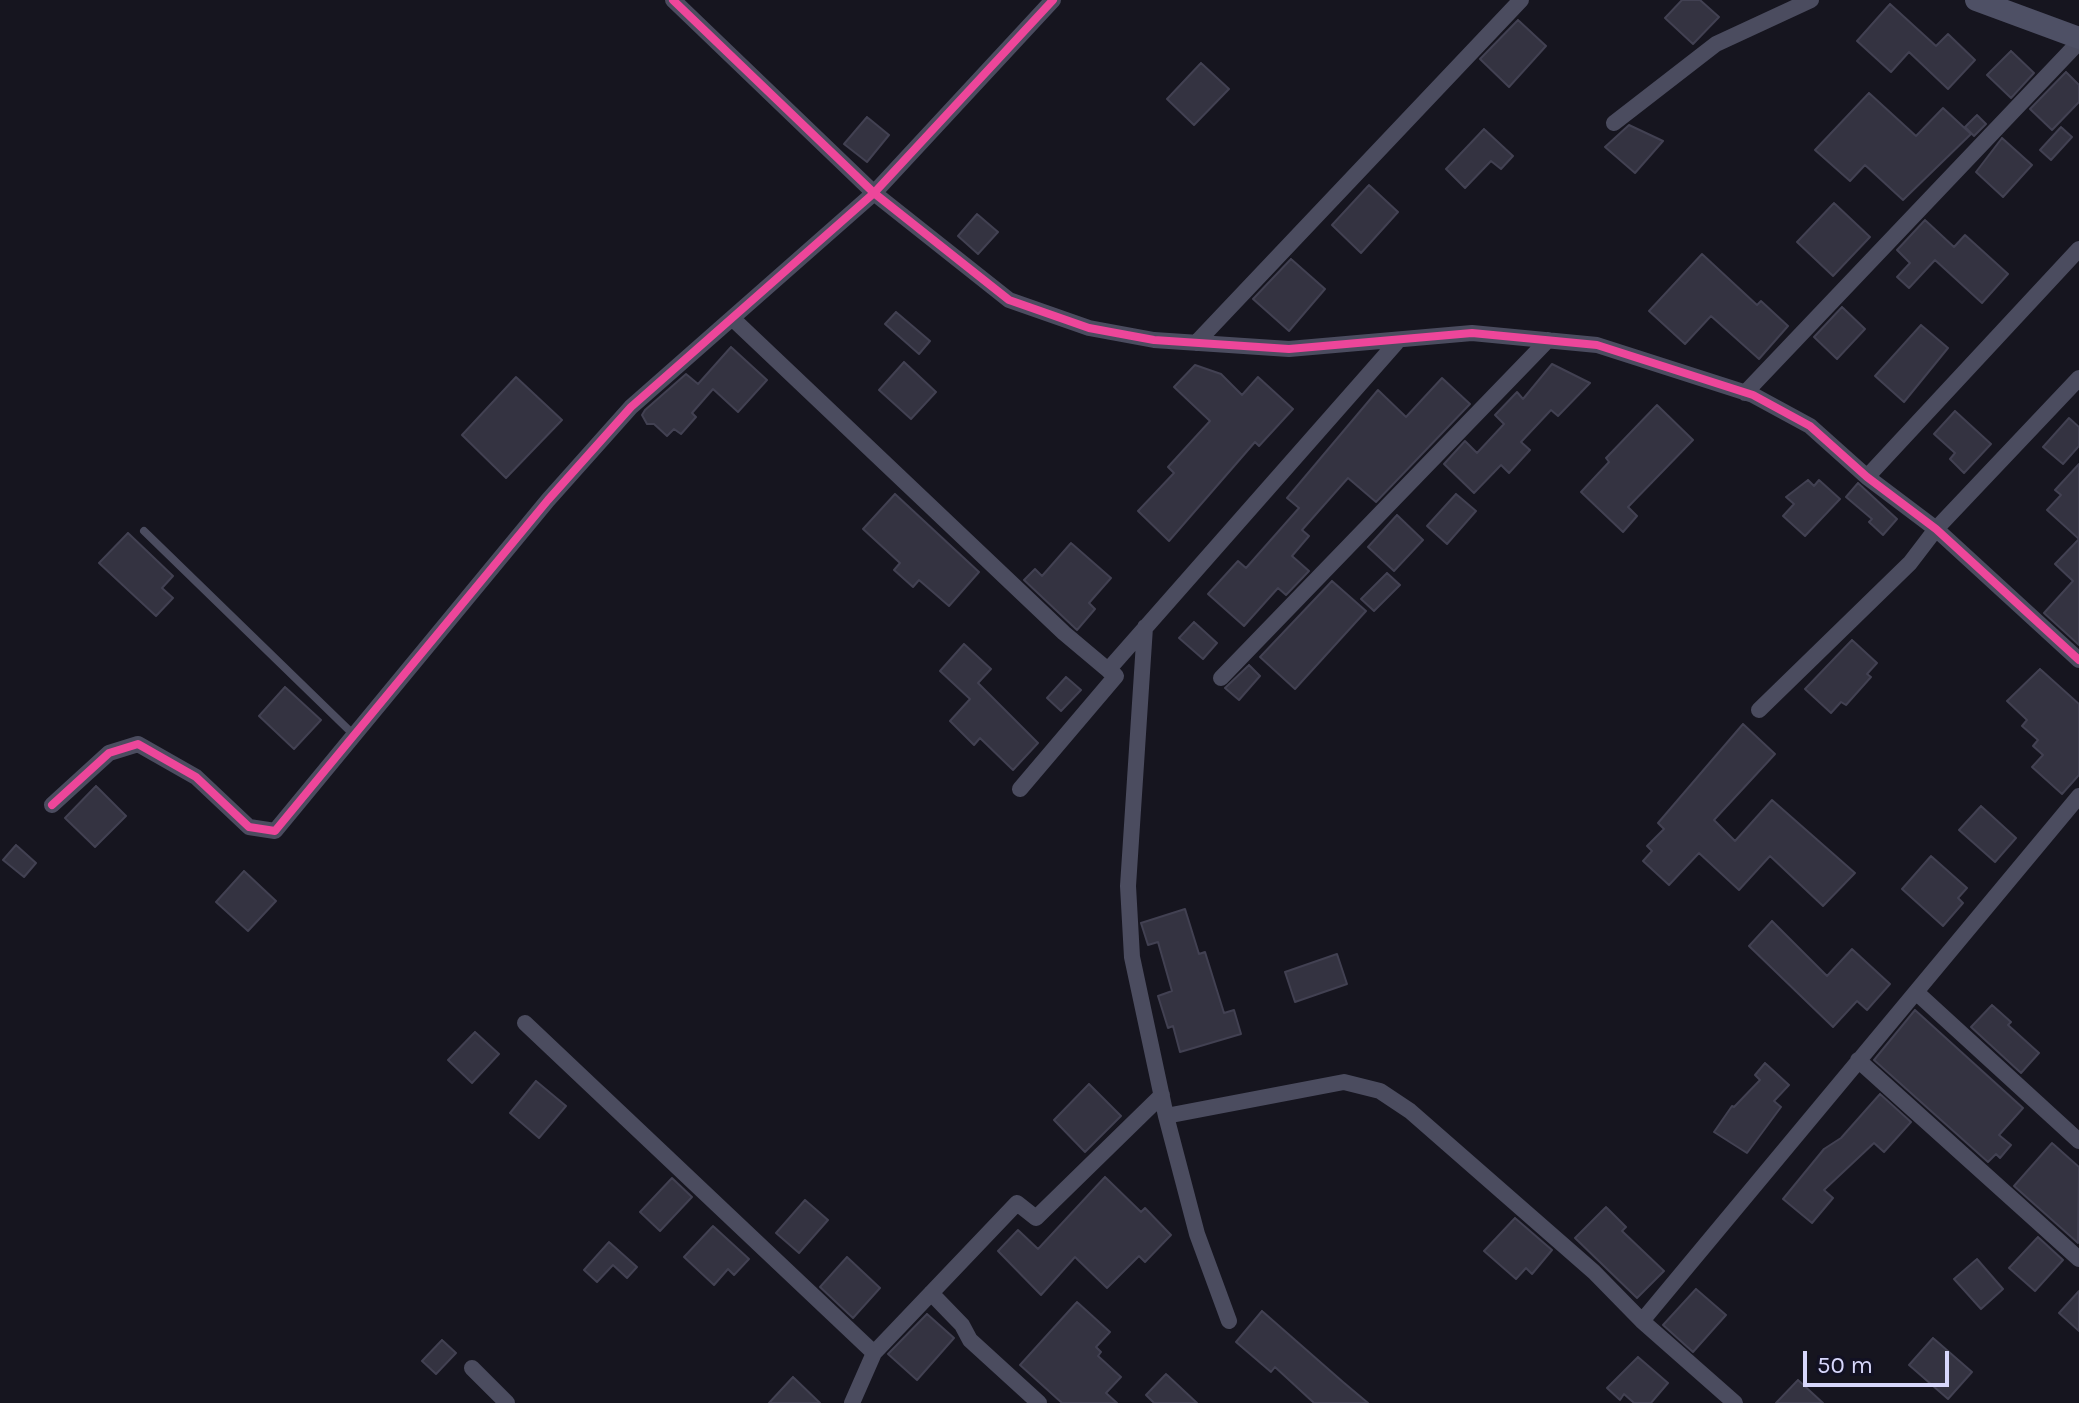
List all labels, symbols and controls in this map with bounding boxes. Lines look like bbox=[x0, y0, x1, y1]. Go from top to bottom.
scale bar bbox=[1807, 1335, 1953, 1385]
text: 50 m bbox=[1817, 1351, 1873, 1379]

